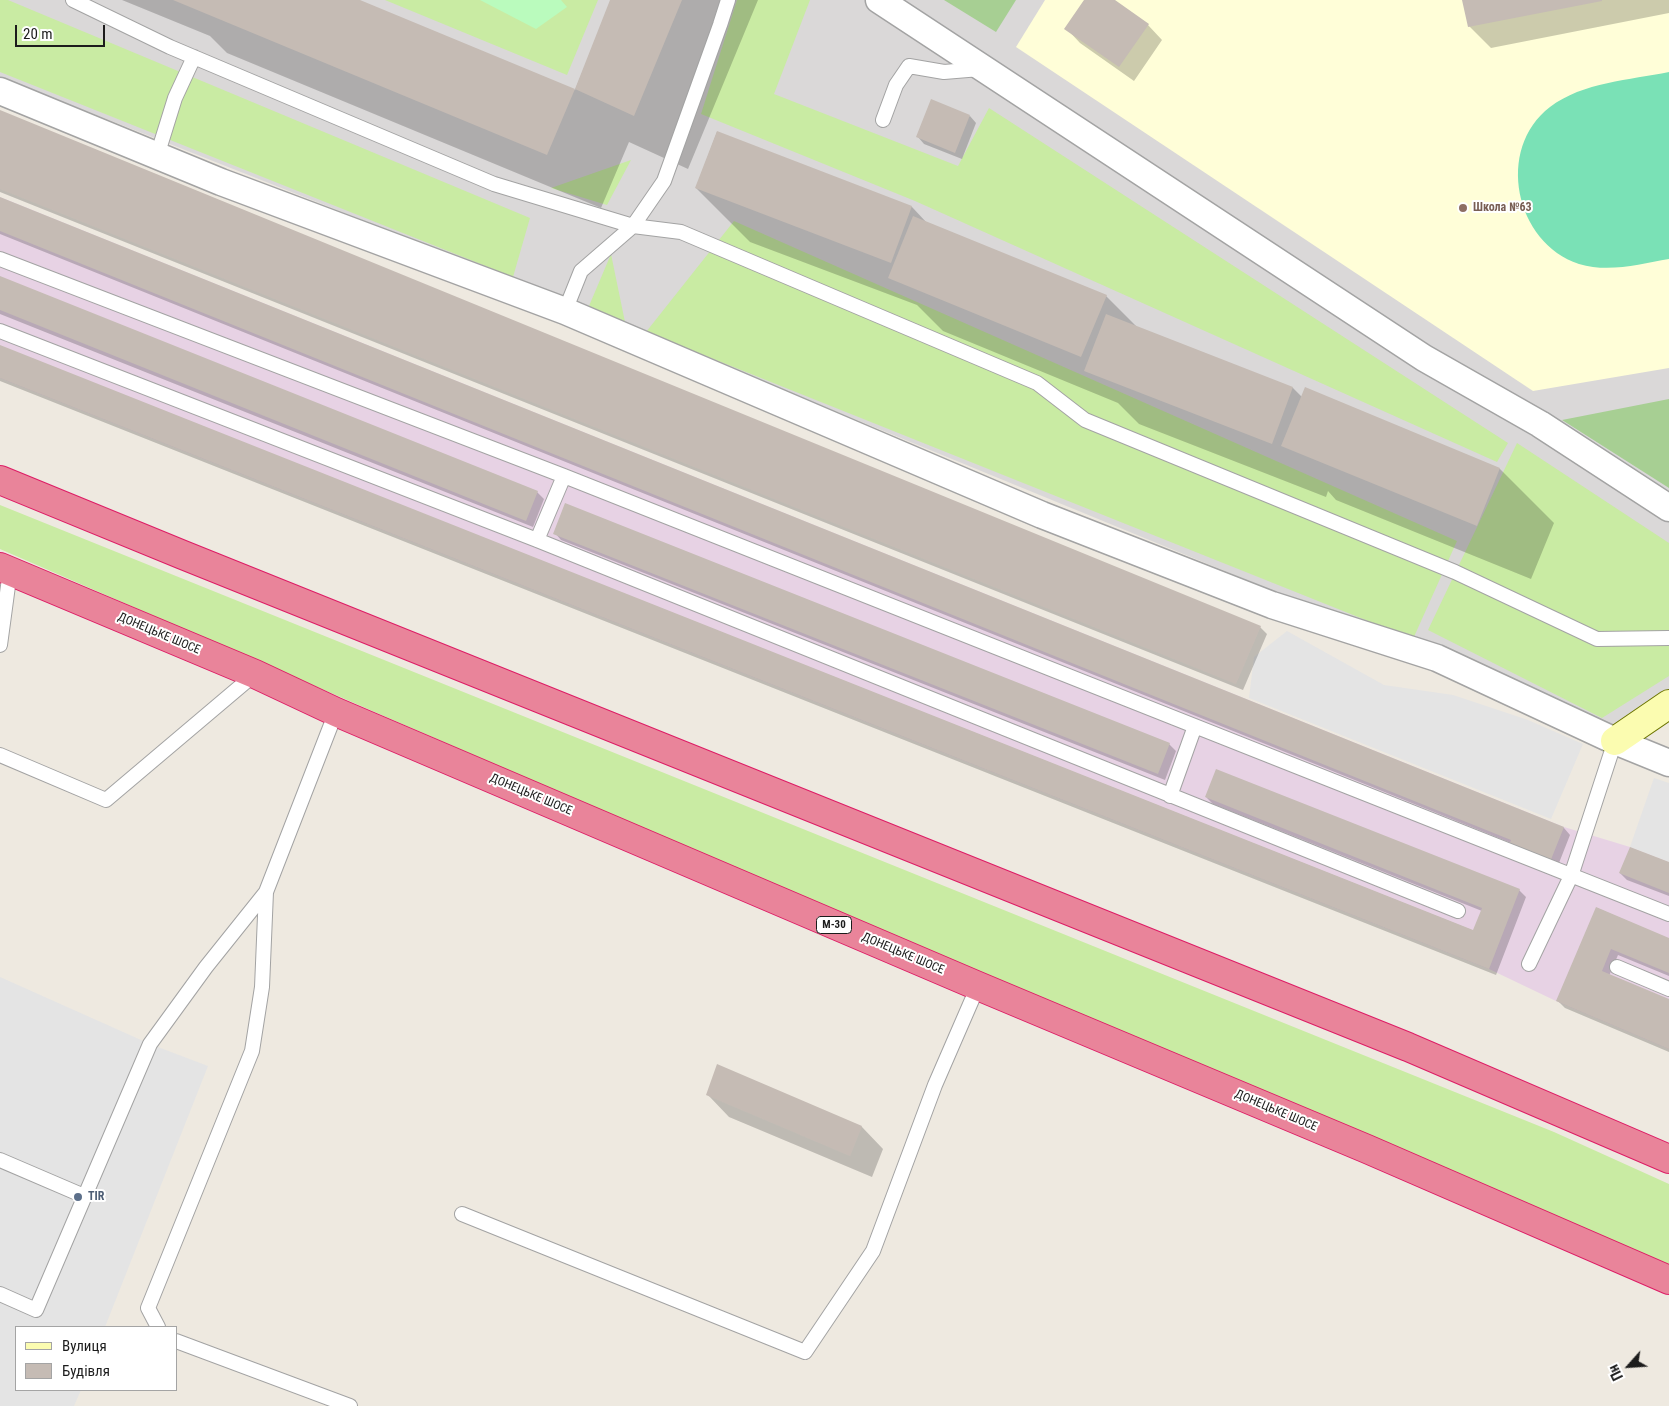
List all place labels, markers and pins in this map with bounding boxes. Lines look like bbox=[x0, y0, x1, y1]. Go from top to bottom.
place label: Школа №63 bbox=[1473, 201, 1532, 215]
marker: Школа №63 bbox=[1457, 202, 1469, 214]
place label: TIR bbox=[88, 1190, 104, 1204]
marker: TIR bbox=[72, 1191, 84, 1203]

